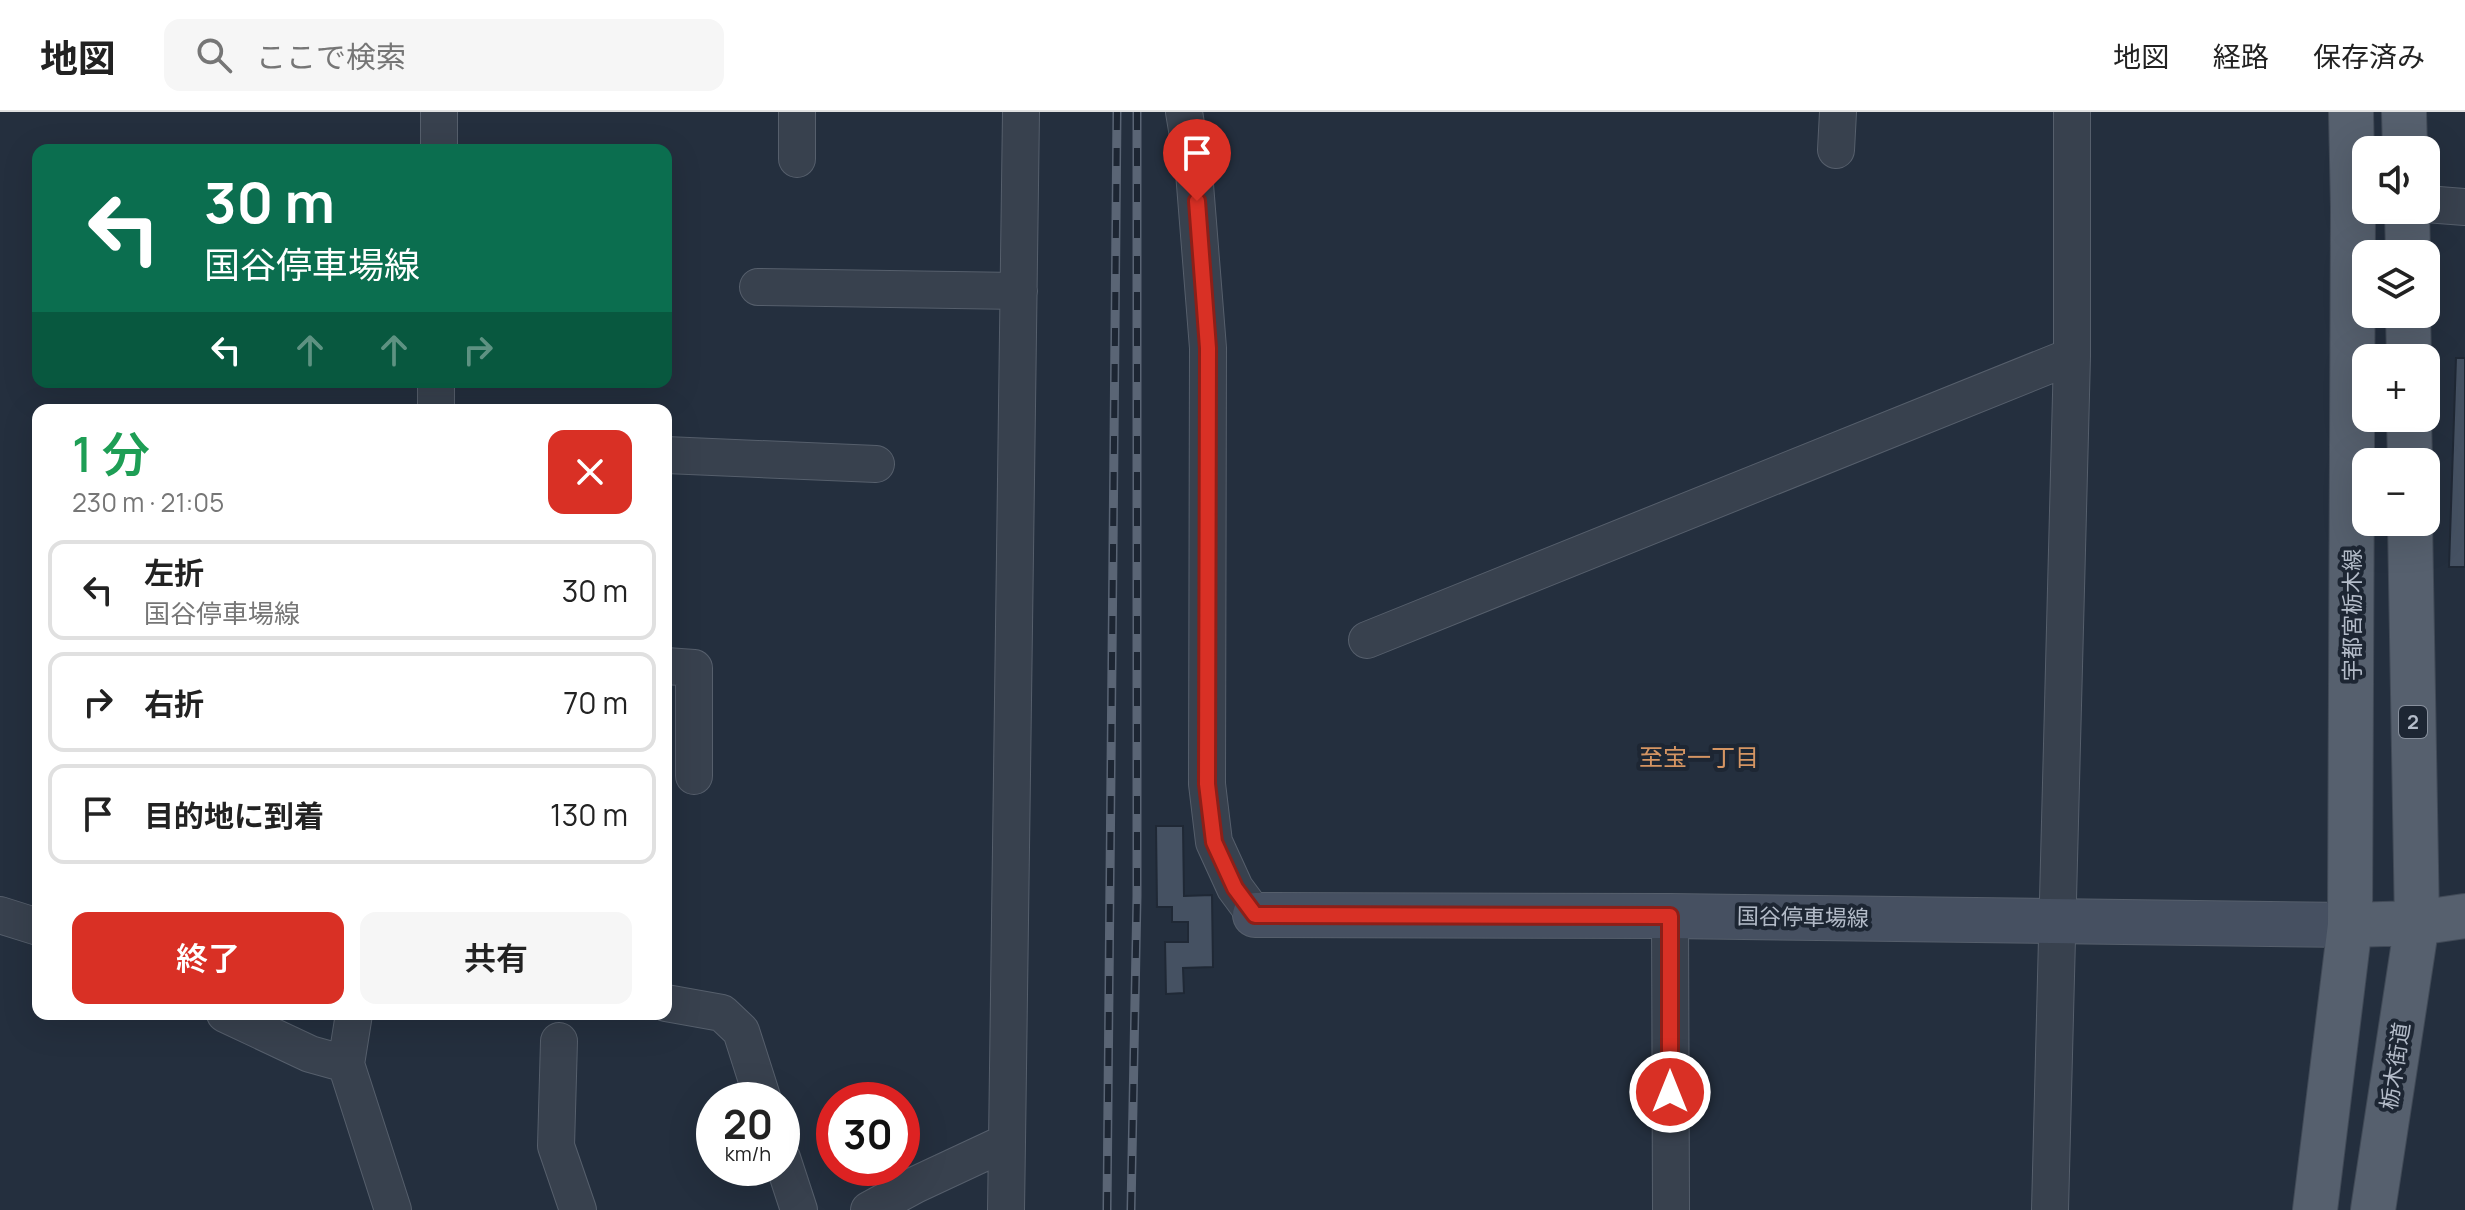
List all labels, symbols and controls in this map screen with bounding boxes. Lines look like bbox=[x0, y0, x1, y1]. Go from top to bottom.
search box bbox=[164, 19, 724, 91]
text: 地図 bbox=[40, 31, 116, 83]
icon: search bbox=[192, 33, 236, 77]
text: ここで検索 bbox=[256, 36, 406, 77]
text: 地図 bbox=[2113, 37, 2169, 75]
text: 経路 bbox=[2213, 37, 2269, 75]
text: 保存済み bbox=[2313, 37, 2425, 75]
pin bbox=[1163, 119, 1231, 201]
icon: arrive bbox=[1175, 131, 1219, 175]
map controls bbox=[2352, 136, 2440, 536]
button: sound bbox=[2352, 136, 2440, 224]
text: 30 m bbox=[204, 163, 335, 240]
icon: left bbox=[72, 176, 176, 280]
text: 国谷停車場線 bbox=[204, 240, 420, 289]
button: layers bbox=[2352, 240, 2440, 328]
icon: left bbox=[204, 328, 248, 372]
icon: ahead bbox=[288, 328, 332, 372]
icon: ahead bbox=[372, 328, 416, 372]
icon: right bbox=[456, 328, 500, 372]
button: + bbox=[2352, 344, 2440, 432]
text: 1 分 bbox=[72, 421, 150, 486]
button: close bbox=[548, 430, 632, 514]
button: − bbox=[2352, 448, 2440, 536]
text: 230 m · 21:05 bbox=[72, 484, 224, 520]
street label: 宇都宮栃木線 bbox=[2337, 549, 2367, 681]
text: 左折 bbox=[144, 552, 204, 593]
icon: left bbox=[76, 568, 120, 612]
text: 30 m bbox=[562, 570, 628, 611]
text: 国谷停車場線 bbox=[144, 595, 300, 631]
icon: right bbox=[76, 680, 120, 724]
text: 70 m bbox=[563, 682, 628, 723]
text: 右折 bbox=[144, 683, 204, 724]
road number: 2 bbox=[2399, 706, 2427, 738]
district label: 至宝一丁目 bbox=[1639, 740, 1759, 773]
icon: arrive bbox=[76, 792, 120, 836]
text: 130 m bbox=[550, 794, 628, 835]
text: 目的地に到着 bbox=[144, 795, 324, 836]
street label: 国谷停車場線 bbox=[1737, 901, 1869, 933]
button: 終了 bbox=[72, 912, 344, 1004]
button: 共有 bbox=[360, 912, 632, 1004]
street label: 栃木街道 bbox=[2373, 1020, 2417, 1112]
position arrow bbox=[1628, 1050, 1712, 1134]
speed limit sign: 30 bbox=[816, 1082, 920, 1186]
text: 20 bbox=[723, 1096, 773, 1151]
text: km/h bbox=[725, 1140, 771, 1167]

